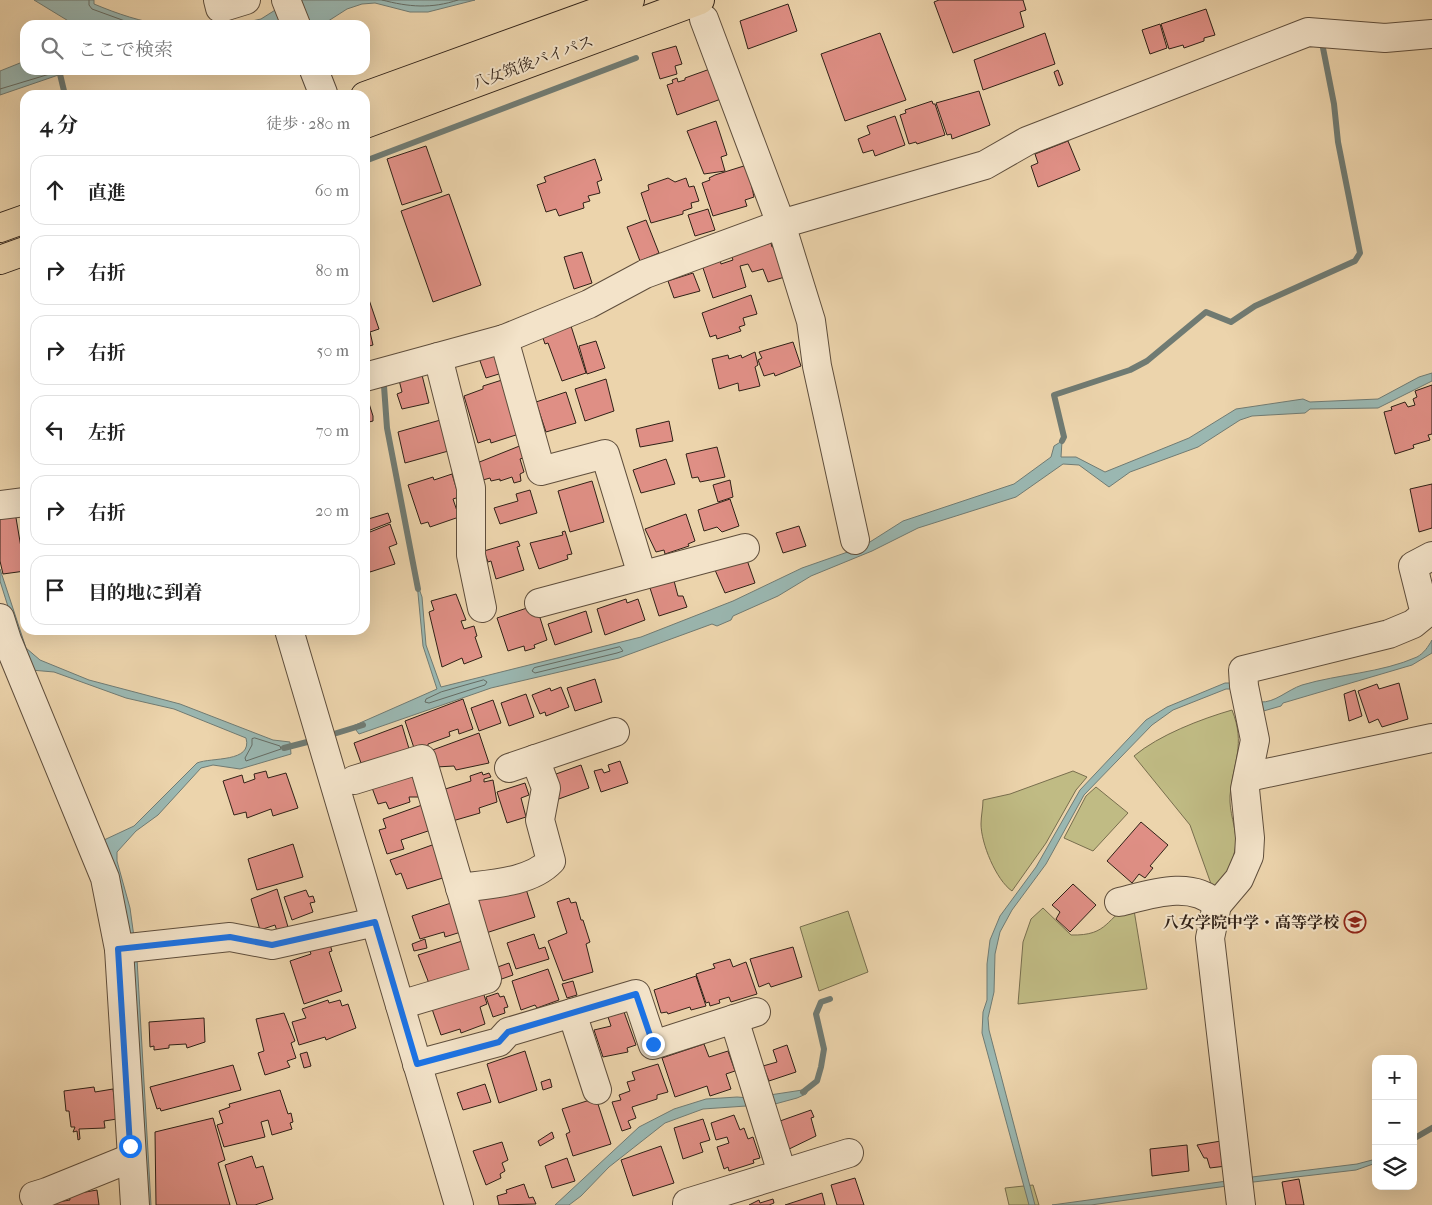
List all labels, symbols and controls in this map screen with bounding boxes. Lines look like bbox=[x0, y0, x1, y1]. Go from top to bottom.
search box bbox=[20, 20, 370, 75]
street label: 八女筑後バイパス bbox=[470, 31, 596, 93]
icon: search bbox=[38, 34, 66, 62]
text: ここで検索 bbox=[78, 39, 173, 61]
text: 4 分 bbox=[40, 113, 78, 137]
text: 徒歩 · 280 m bbox=[266, 114, 350, 133]
icon: ahead bbox=[41, 176, 69, 204]
text: 60 m bbox=[315, 181, 349, 200]
text: 直進 bbox=[88, 182, 126, 204]
icon: right bbox=[41, 256, 69, 284]
text: 80 m bbox=[315, 261, 349, 280]
text: 右折 bbox=[88, 262, 126, 284]
icon: right bbox=[41, 336, 69, 364]
text: 50 m bbox=[317, 341, 349, 360]
text: 右折 bbox=[88, 342, 126, 364]
icon: left bbox=[41, 416, 69, 444]
text: 70 m bbox=[316, 421, 349, 440]
text: 左折 bbox=[88, 422, 126, 444]
icon: right bbox=[41, 496, 69, 524]
text: 20 m bbox=[315, 501, 349, 520]
text: 右折 bbox=[88, 502, 126, 524]
icon: arrive bbox=[41, 576, 69, 604]
text: 目的地に到着 bbox=[88, 582, 202, 604]
school or university icon: 八女学院中学・高等学校 bbox=[1343, 910, 1367, 934]
place label: 八女学院中学・高等学校 bbox=[1163, 913, 1340, 932]
route end bbox=[642, 1033, 665, 1056]
map controls bbox=[1372, 1055, 1417, 1190]
button: + bbox=[1372, 1055, 1417, 1100]
button: − bbox=[1372, 1100, 1417, 1145]
route start bbox=[119, 1135, 142, 1158]
button: layers bbox=[1372, 1145, 1417, 1190]

